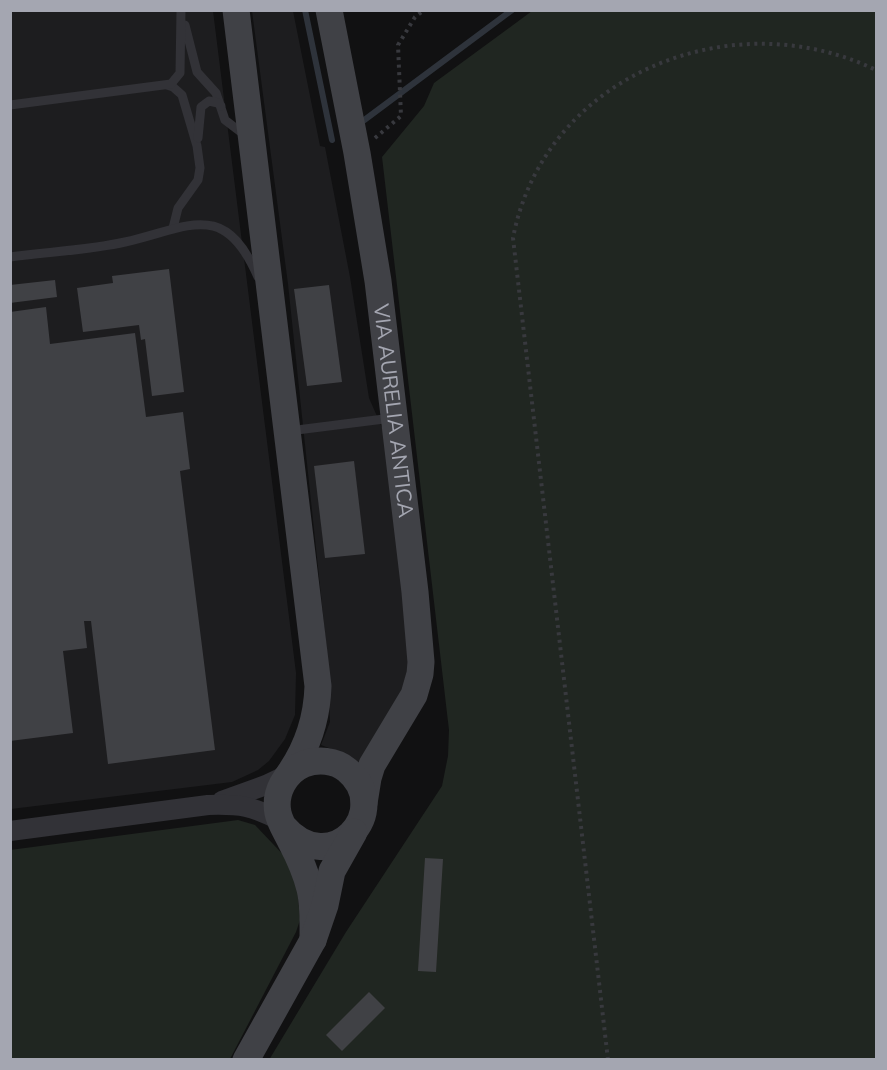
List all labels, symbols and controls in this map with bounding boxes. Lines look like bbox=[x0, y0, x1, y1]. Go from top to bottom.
street label: VIA AURELIA ANTICA bbox=[369, 302, 420, 519]

